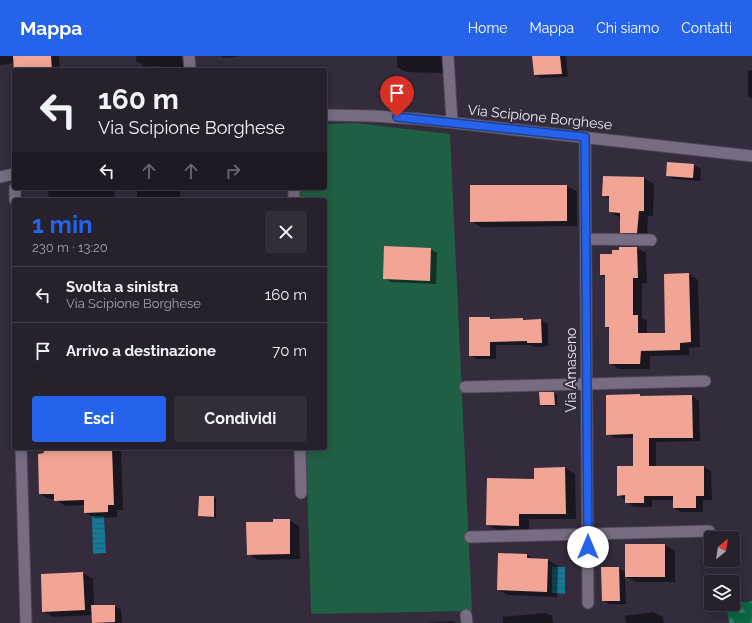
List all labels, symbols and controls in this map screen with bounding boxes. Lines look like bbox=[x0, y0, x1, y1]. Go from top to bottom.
text: Mappa bbox=[20, 17, 82, 39]
text: Home bbox=[468, 20, 507, 36]
text: Mappa bbox=[529, 20, 574, 36]
text: Chi siamo bbox=[596, 20, 659, 36]
text: Contatti bbox=[681, 20, 732, 36]
pin bbox=[380, 76, 414, 117]
icon: arrive bbox=[386, 82, 408, 104]
text: 160 m bbox=[98, 83, 179, 116]
icon: left bbox=[32, 84, 84, 136]
street label: Via Scipione Borghese bbox=[467, 101, 613, 133]
text: Via Scipione Borghese bbox=[98, 117, 285, 138]
icon: left bbox=[96, 160, 118, 182]
icon: ahead bbox=[138, 160, 160, 182]
icon: ahead bbox=[180, 160, 202, 182]
icon: right bbox=[222, 160, 244, 182]
text: 1 min bbox=[32, 210, 93, 239]
button: close bbox=[265, 211, 307, 253]
text: 230 m · 13:20 bbox=[32, 240, 108, 255]
text: Svolta a sinistra bbox=[66, 278, 178, 296]
icon: left bbox=[32, 284, 54, 306]
text: 160 m bbox=[265, 286, 307, 304]
text: Via Scipione Borghese bbox=[66, 296, 201, 311]
street label: Via Amaseno bbox=[563, 328, 579, 412]
icon: arrive bbox=[32, 340, 54, 362]
text: Arrivo a destinazione bbox=[66, 342, 216, 360]
text: 70 m bbox=[272, 342, 307, 360]
button: Esci bbox=[32, 396, 166, 442]
button: Condividi bbox=[174, 396, 307, 442]
position arrow bbox=[567, 526, 609, 568]
north arrow bbox=[704, 531, 740, 567]
map controls bbox=[704, 531, 740, 611]
button: layers bbox=[704, 575, 740, 611]

